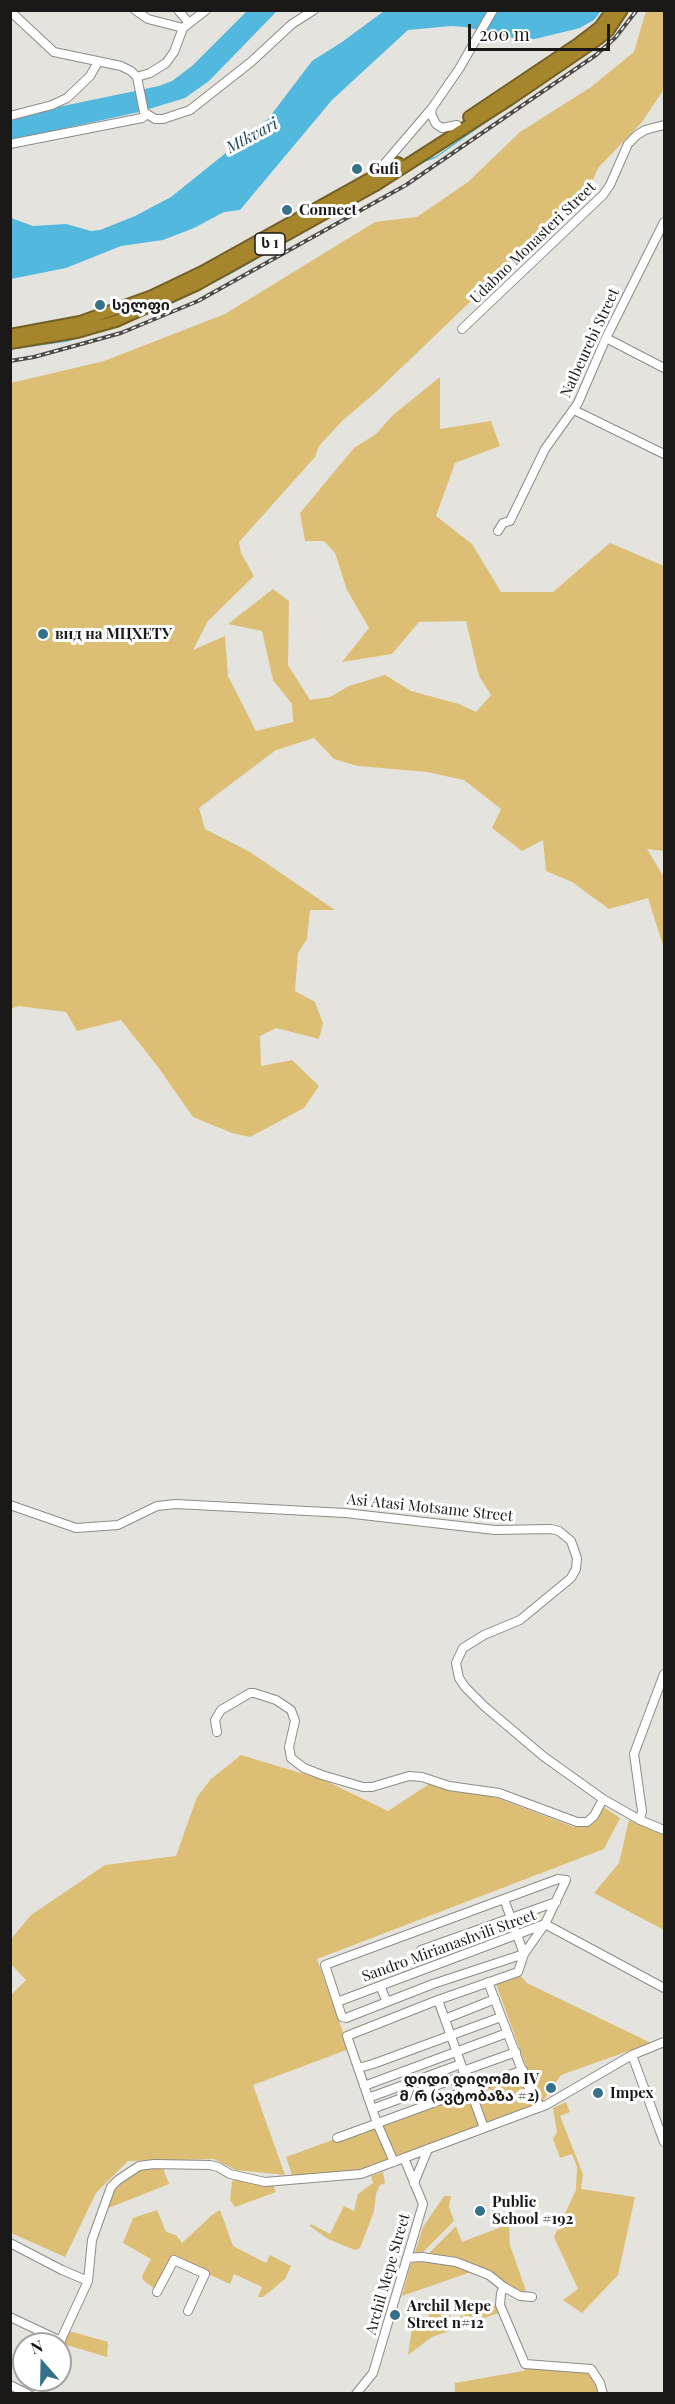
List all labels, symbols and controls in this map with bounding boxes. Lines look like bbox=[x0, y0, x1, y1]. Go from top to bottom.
scale bar bbox=[471, 12, 614, 50]
text: 200 m bbox=[479, 22, 530, 46]
water label: Mtkvari bbox=[223, 114, 281, 158]
place label: Gufi bbox=[369, 160, 399, 178]
marker: Gufi bbox=[350, 162, 364, 176]
street label: Udabno Monasteri Street bbox=[466, 178, 600, 308]
place label: Connect bbox=[299, 201, 357, 219]
marker: Connect bbox=[280, 203, 294, 217]
road number: ს 1 bbox=[255, 233, 285, 255]
street label: Natbeurebi Street bbox=[557, 285, 623, 401]
place label: სელფი bbox=[112, 296, 170, 314]
marker: სელფი bbox=[93, 298, 107, 312]
place label: вид на МЦХЕТУ bbox=[55, 625, 172, 643]
marker: вид на МЦХЕТУ bbox=[36, 627, 50, 641]
street label: Asi Atasi Motsame Street bbox=[346, 1490, 514, 1526]
street label: Sandro Mirianashvili Street bbox=[360, 1906, 538, 1986]
place label: დიდი დიღომი IV მ/რ (ავტობაზა #2) bbox=[400, 2070, 539, 2105]
marker: დიდი დიღომი IV მ/რ (ავტობაზა #2) bbox=[544, 2081, 558, 2095]
place label: Impex bbox=[610, 2084, 654, 2102]
marker: Impex bbox=[591, 2086, 605, 2100]
place label: Public School #192 bbox=[492, 2193, 573, 2228]
marker: Public School #192 bbox=[473, 2204, 487, 2218]
street label: Archil Mepe Street bbox=[362, 2211, 414, 2337]
place label: Archil Mepe Street n#12 bbox=[407, 2297, 491, 2332]
marker: Archil Mepe Street n#12 bbox=[388, 2308, 402, 2322]
north arrow bbox=[12, 2332, 72, 2392]
text: N bbox=[27, 2335, 45, 2358]

